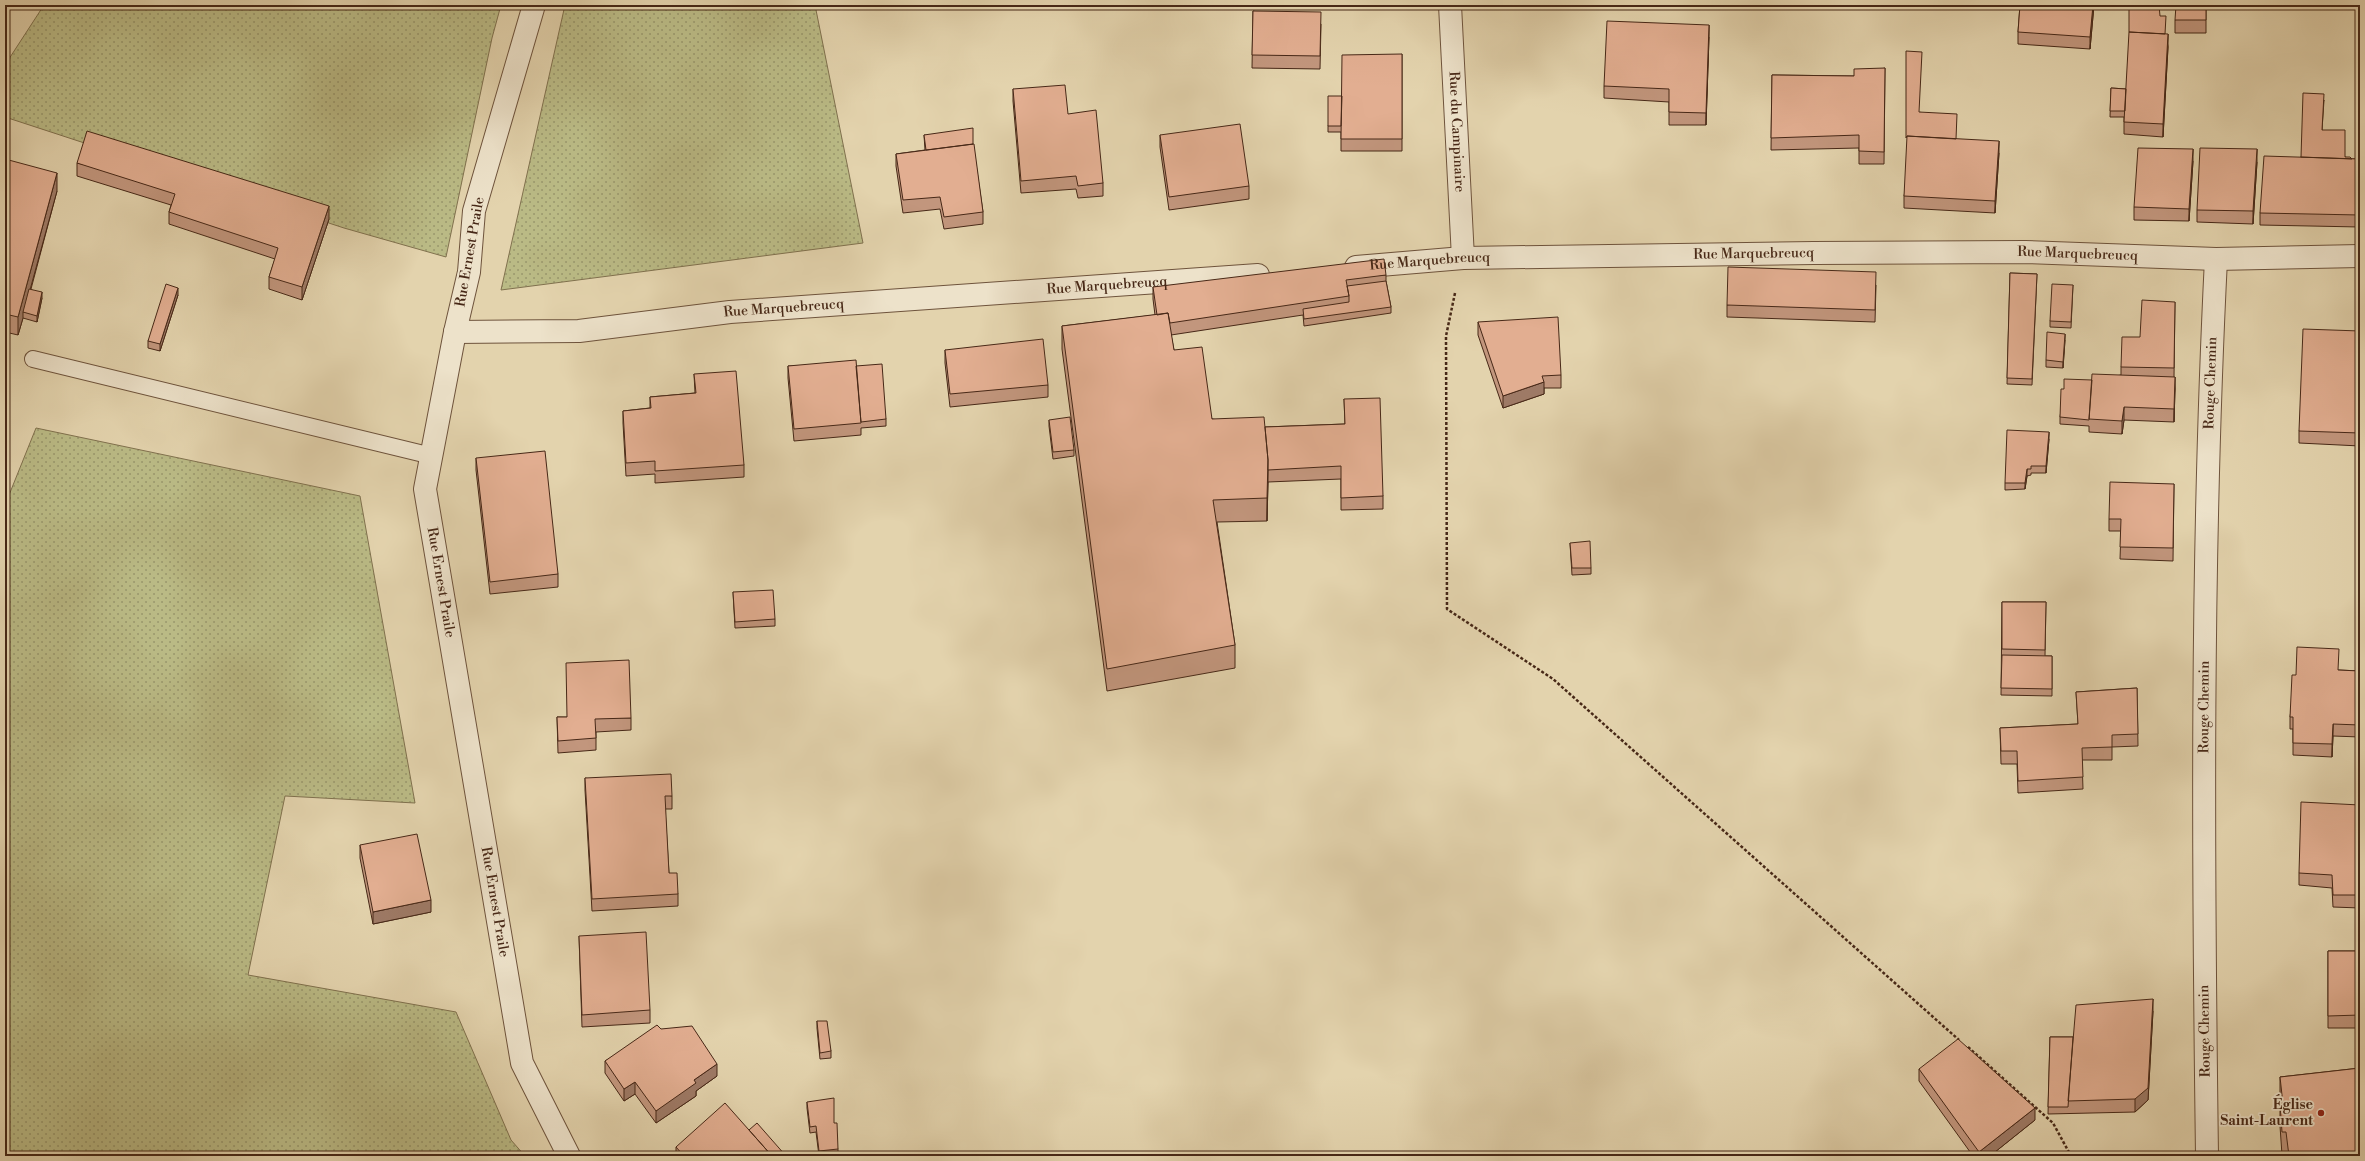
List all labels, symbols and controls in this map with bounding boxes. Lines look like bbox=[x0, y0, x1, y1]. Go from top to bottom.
street label: Rue du Campinaire bbox=[1444, 71, 1469, 193]
street label: Rue Ernest Praile bbox=[451, 196, 489, 308]
street label: Rue Marquebreucq bbox=[2017, 243, 2138, 265]
street label: Rue Marquebreucq bbox=[1693, 244, 1814, 264]
street label: Rue Marquebreucq bbox=[1369, 249, 1490, 275]
street label: Rue Marquebreucq bbox=[1046, 272, 1168, 299]
street label: Rue Marquebreucq bbox=[722, 295, 845, 322]
street label: Rouge Chemin bbox=[2200, 336, 2221, 430]
street label: Rue Ernest Praile bbox=[423, 526, 459, 639]
street label: Rouge Chemin bbox=[2195, 660, 2214, 753]
street label: Rue Ernest Praile bbox=[477, 845, 513, 958]
street label: Rouge Chemin bbox=[2195, 984, 2215, 1078]
place label: Église Saint-Laurent bbox=[2220, 1094, 2314, 1130]
marker: Église Saint-Laurent bbox=[2316, 1108, 2326, 1118]

